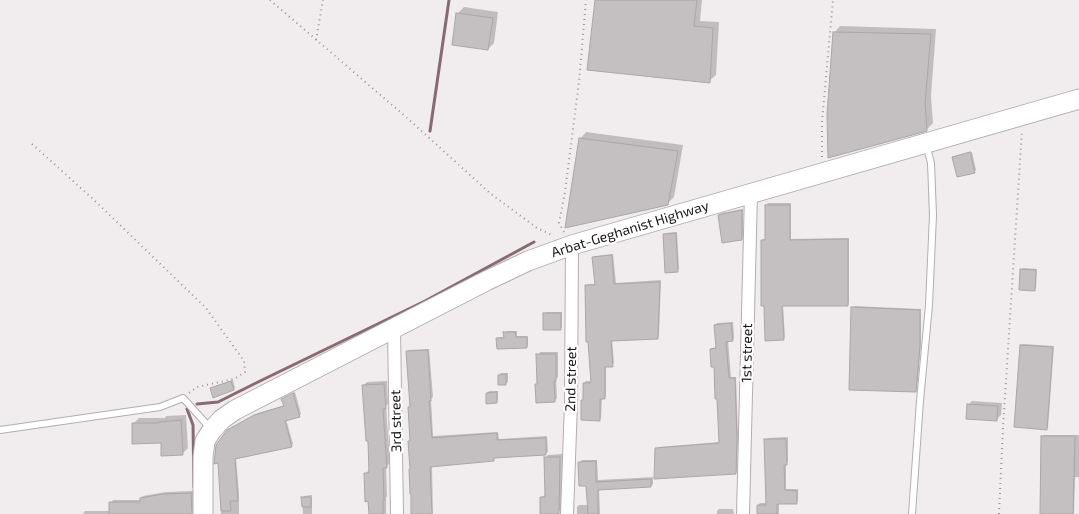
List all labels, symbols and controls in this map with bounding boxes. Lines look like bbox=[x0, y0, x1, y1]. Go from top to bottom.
street label: Arbat-Geghanist Highway bbox=[549, 197, 711, 261]
street label: 1st street bbox=[738, 323, 756, 383]
street label: 2nd street bbox=[562, 346, 580, 412]
street label: 3rd street bbox=[387, 390, 405, 452]

